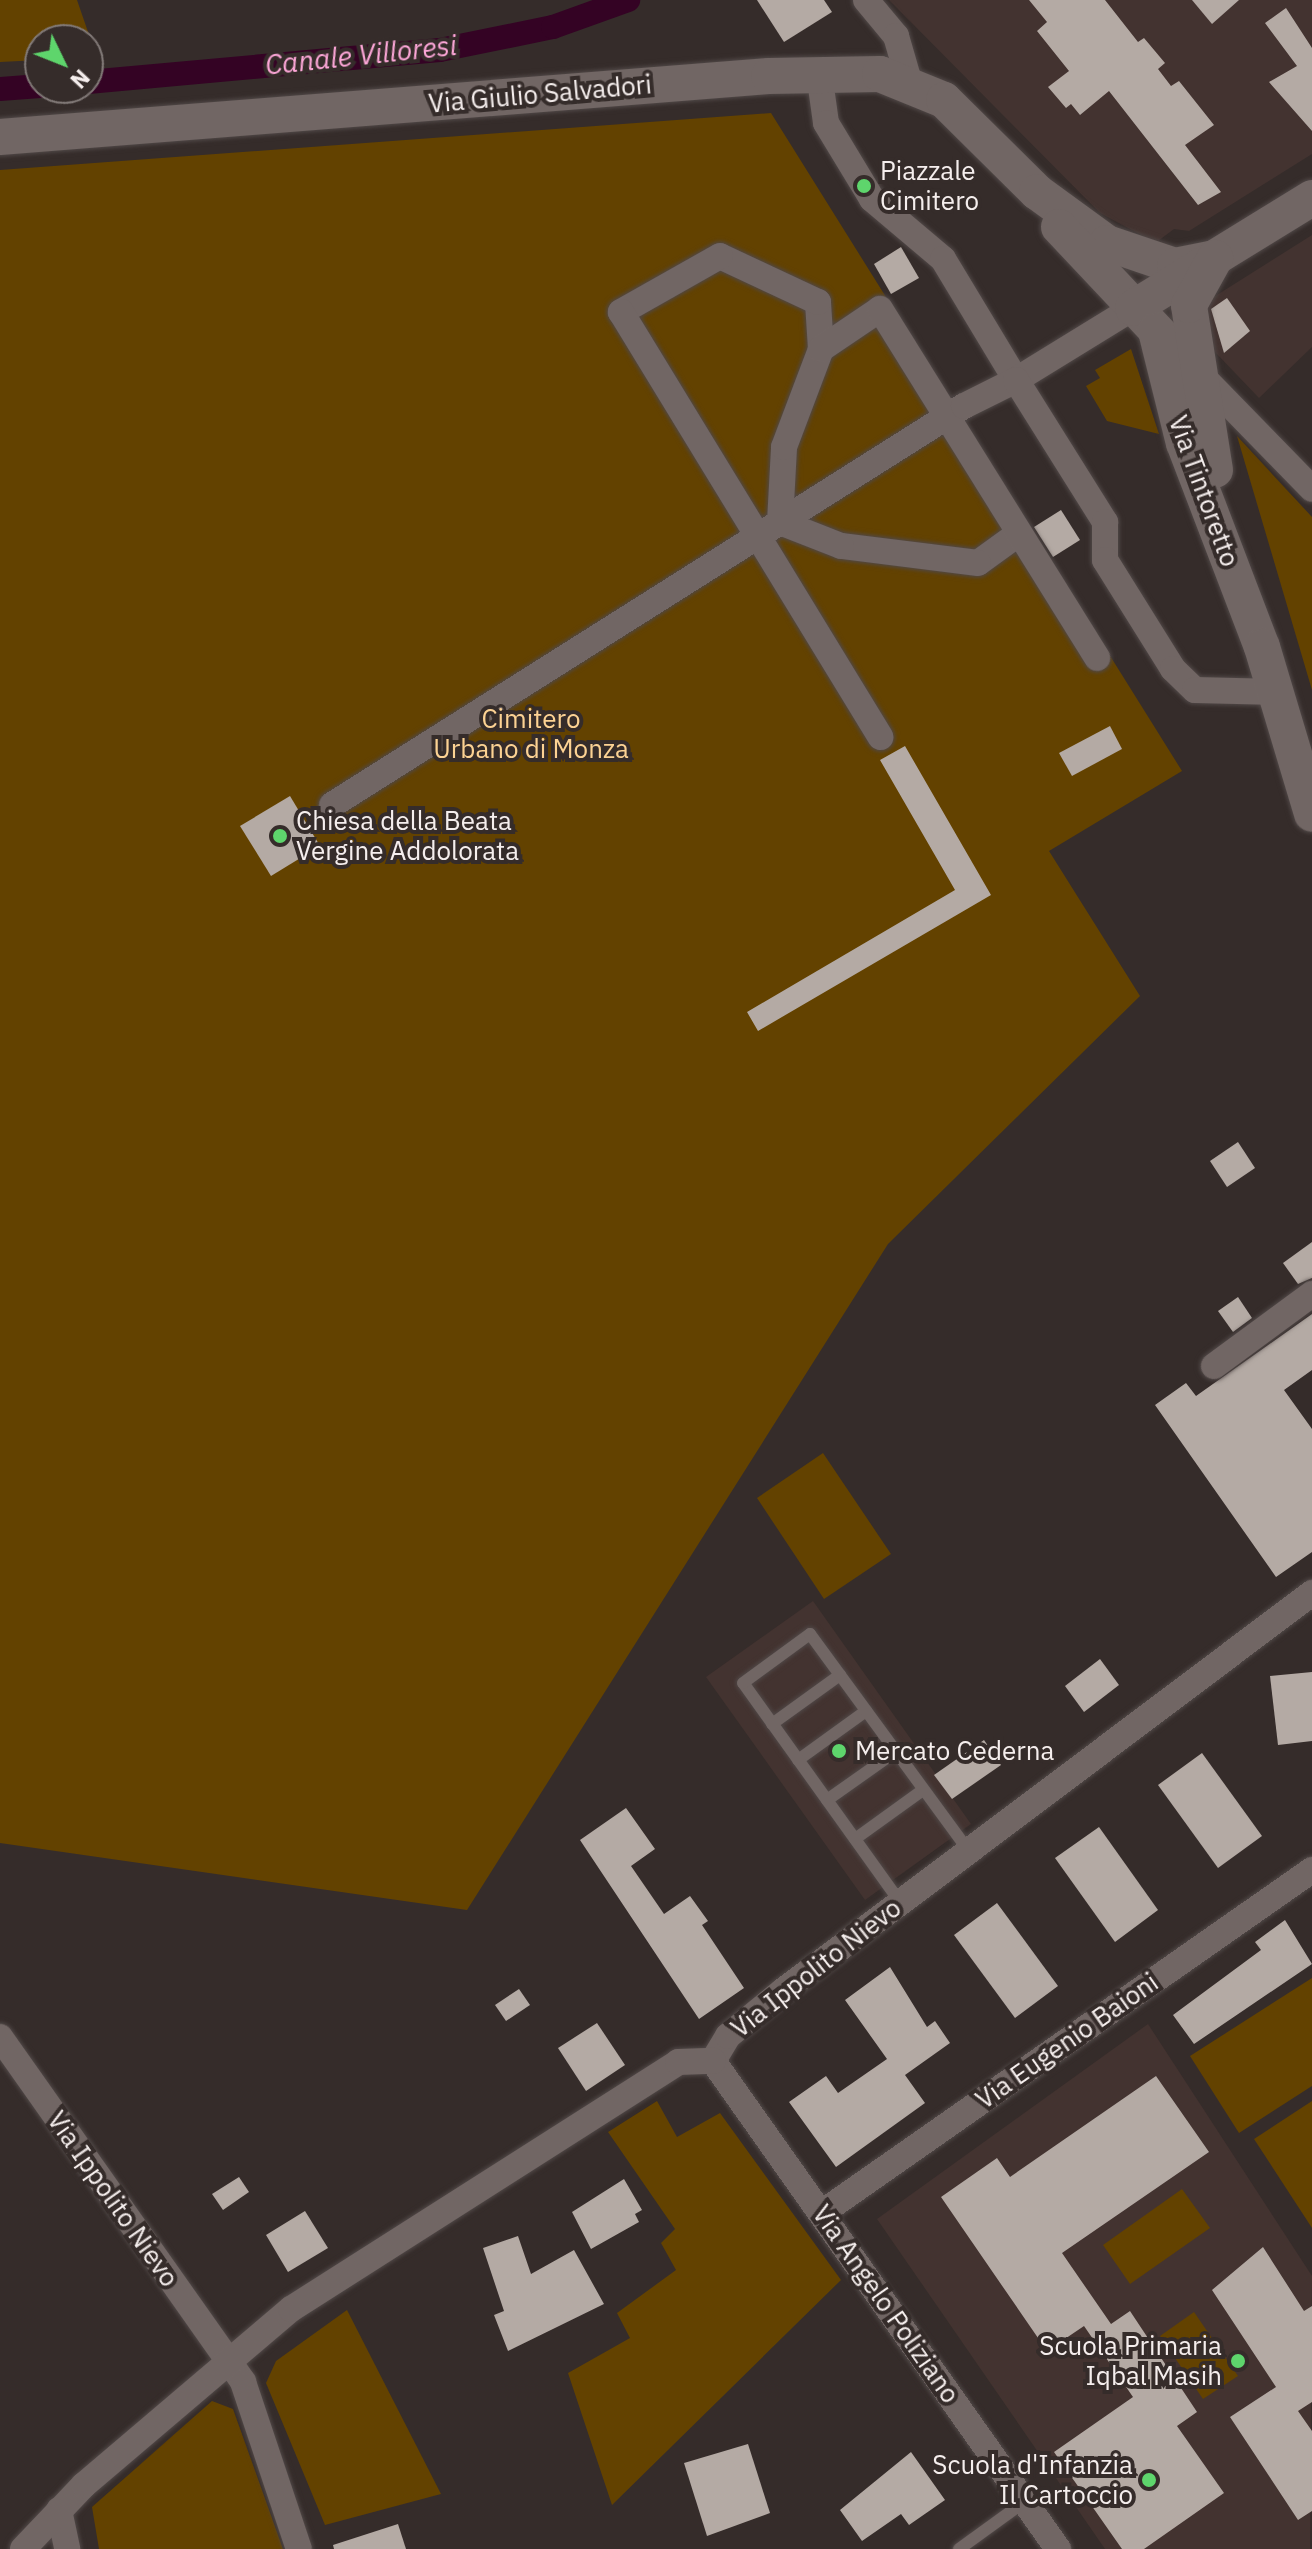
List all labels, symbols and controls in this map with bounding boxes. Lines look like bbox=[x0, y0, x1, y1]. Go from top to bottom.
north arrow bbox=[24, 24, 104, 104]
water label: Canale Villoresi bbox=[264, 28, 458, 82]
text: N bbox=[64, 64, 96, 95]
street label: Via Giulio Salvadori bbox=[427, 69, 653, 119]
place label: Piazzale Cimitero bbox=[880, 155, 979, 216]
marker: Piazzale Cimitero bbox=[855, 177, 873, 195]
street label: Via Tintoretto bbox=[1162, 411, 1246, 571]
park label: Cimitero Urbano di Monza bbox=[433, 703, 629, 764]
place label: Chiesa della Beata Vergine Addolorata bbox=[296, 805, 519, 866]
marker: Chiesa della Beata Vergine Addolorata bbox=[271, 827, 289, 845]
place label: Mercato Cederna bbox=[855, 1735, 1054, 1767]
marker: Mercato Cederna bbox=[830, 1742, 848, 1760]
street label: Via Ippolito Nievo bbox=[725, 1892, 907, 2044]
street label: Via Eugenio Baioni bbox=[970, 1966, 1164, 2116]
street label: Via Ippolito Nievo bbox=[41, 2105, 185, 2293]
street label: Via Angelo Poliziano bbox=[806, 2199, 966, 2409]
place label: Scuola Primaria Iqbal Masih bbox=[1039, 2330, 1222, 2392]
marker: Scuola Primaria Iqbal Masih bbox=[1229, 2352, 1247, 2370]
place label: Scuola d'Infanzia Il Cartoccio bbox=[932, 2449, 1133, 2510]
marker: Scuola d'Infanzia Il Cartoccio bbox=[1140, 2471, 1158, 2489]

